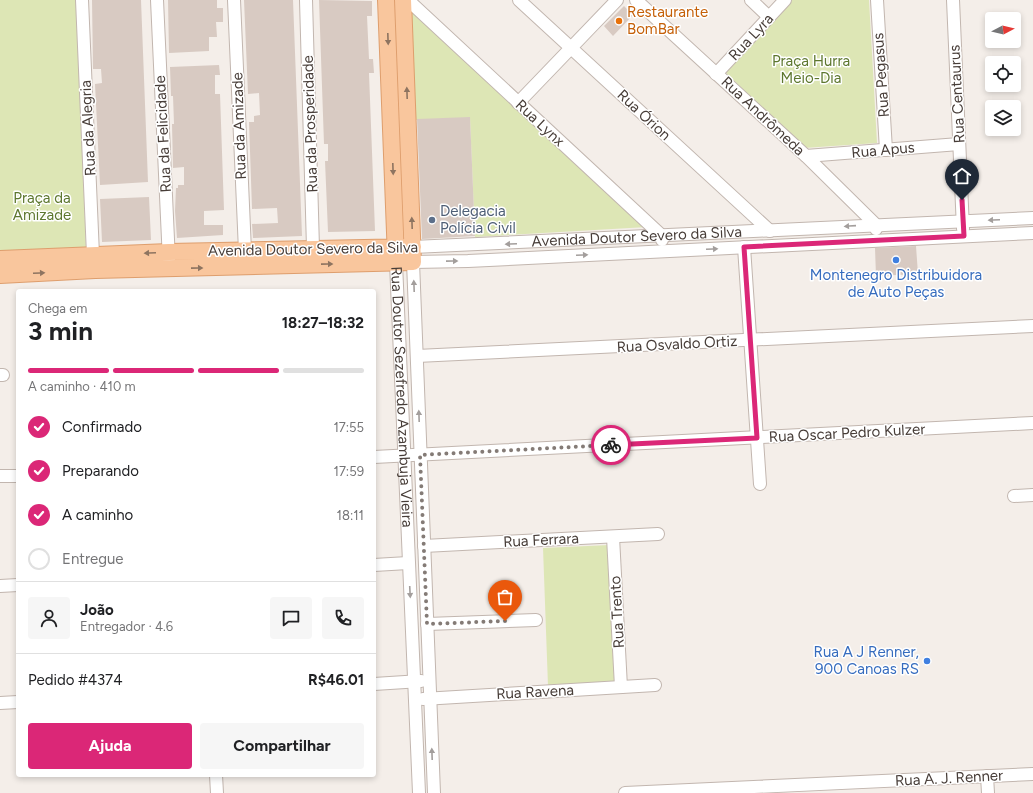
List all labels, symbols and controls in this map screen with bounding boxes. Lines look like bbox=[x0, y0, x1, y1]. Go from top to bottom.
place label: Restaurante BomBar bbox=[627, 3, 708, 38]
street label: Rua Lyra bbox=[725, 10, 777, 64]
north arrow bbox=[985, 12, 1021, 48]
map controls bbox=[985, 12, 1021, 136]
marker: Restaurante BomBar bbox=[614, 16, 624, 26]
street label: Rua Pegasus bbox=[869, 32, 893, 118]
one-way arrow bbox=[384, 33, 391, 45]
street label: Rua Centaurus bbox=[945, 44, 969, 144]
park label: Praça Hurra Meio-Dia bbox=[772, 52, 850, 87]
street label: Rua da Prosperidade bbox=[299, 55, 321, 193]
button: locate bbox=[985, 56, 1021, 92]
street label: Rua da Amizade bbox=[228, 72, 250, 180]
street label: Rua Andrômeda bbox=[718, 73, 808, 159]
street label: Rua da Felicidade bbox=[151, 75, 175, 193]
street label: Rua da Alegria bbox=[77, 80, 99, 176]
street label: Rua Órion bbox=[614, 86, 674, 144]
one-way arrow bbox=[403, 87, 410, 99]
street label: Rua Lynx bbox=[512, 96, 568, 150]
button: layers bbox=[985, 100, 1021, 136]
street label: Rua Apus bbox=[851, 138, 915, 162]
pin bbox=[945, 159, 979, 200]
one-way arrow bbox=[389, 163, 396, 175]
icon: home bbox=[951, 165, 973, 187]
park label: Praça da Amizade bbox=[13, 189, 71, 224]
place label: Delegacia Polícia Civil bbox=[440, 202, 516, 237]
marker: Delegacia Polícia Civil bbox=[427, 215, 437, 225]
one-way arrow bbox=[408, 217, 415, 229]
one-way arrow bbox=[987, 217, 1000, 223]
one-way arrow bbox=[844, 222, 856, 229]
street label: Avenida Doutor Severo da Silva bbox=[531, 223, 742, 250]
street label: Avenida Doutor Severo da Silva bbox=[208, 238, 418, 260]
one-way arrow bbox=[505, 240, 517, 247]
one-way arrow bbox=[706, 245, 718, 252]
one-way arrow bbox=[144, 249, 156, 256]
one-way arrow bbox=[576, 252, 588, 259]
marker: Montenegro Distribuidora de Auto Peças bbox=[891, 255, 901, 265]
one-way arrow bbox=[446, 258, 458, 265]
one-way arrow bbox=[321, 261, 334, 267]
one-way arrow bbox=[191, 265, 204, 271]
street label: Rua Doutor Sezefredo Azambuja Vieira bbox=[387, 266, 416, 528]
place label: Montenegro Distribuidora de Auto Peças bbox=[810, 266, 982, 301]
one-way arrow bbox=[33, 270, 45, 277]
one-way arrow bbox=[411, 279, 417, 292]
text: Chega em bbox=[28, 301, 87, 316]
text: 18:27–18:32 bbox=[282, 314, 364, 332]
text: 3 min bbox=[28, 315, 93, 347]
street label: Rua Osvaldo Ortiz bbox=[616, 332, 738, 356]
text: A caminho · 410 m bbox=[28, 379, 136, 394]
one-way arrow bbox=[416, 409, 422, 422]
icon: check bbox=[28, 416, 50, 438]
text: Confirmado bbox=[62, 418, 142, 436]
text: 17:55 bbox=[333, 420, 364, 435]
street label: Rua Oscar Pedro Kulzer bbox=[768, 420, 926, 446]
courier bbox=[591, 425, 631, 465]
icon: bike bbox=[600, 434, 622, 456]
icon: check bbox=[28, 460, 50, 482]
text: Preparando bbox=[62, 462, 139, 480]
text: 17:59 bbox=[334, 464, 364, 479]
icon: check bbox=[28, 504, 50, 526]
text: A caminho bbox=[62, 506, 133, 524]
text: 18:11 bbox=[337, 508, 364, 523]
street label: Rua Ferrara bbox=[503, 529, 579, 551]
text: Entregue bbox=[62, 550, 124, 568]
street label: Rua Trento bbox=[606, 575, 628, 649]
pin bbox=[488, 580, 522, 621]
one-way arrow bbox=[406, 586, 413, 598]
icon: bag bbox=[494, 586, 516, 608]
button: person bbox=[28, 597, 70, 639]
button: chat bbox=[270, 597, 312, 639]
button: phone bbox=[322, 597, 364, 639]
text: João bbox=[80, 601, 114, 619]
text: Entregador · 4.6 bbox=[80, 619, 173, 634]
place label: Rua A J Renner, 900 Canoas RS bbox=[814, 643, 919, 678]
marker: Rua A J Renner, 900 Canoas RS bbox=[922, 656, 932, 666]
text: Pedido #4374 bbox=[28, 671, 122, 689]
text: R$46.01 bbox=[308, 671, 364, 689]
street label: Rua Ravena bbox=[496, 681, 574, 703]
button: Ajuda bbox=[28, 723, 192, 769]
button: Compartilhar bbox=[200, 723, 364, 769]
one-way arrow bbox=[429, 748, 436, 760]
street label: Rua A. J. Renner bbox=[894, 766, 1004, 790]

